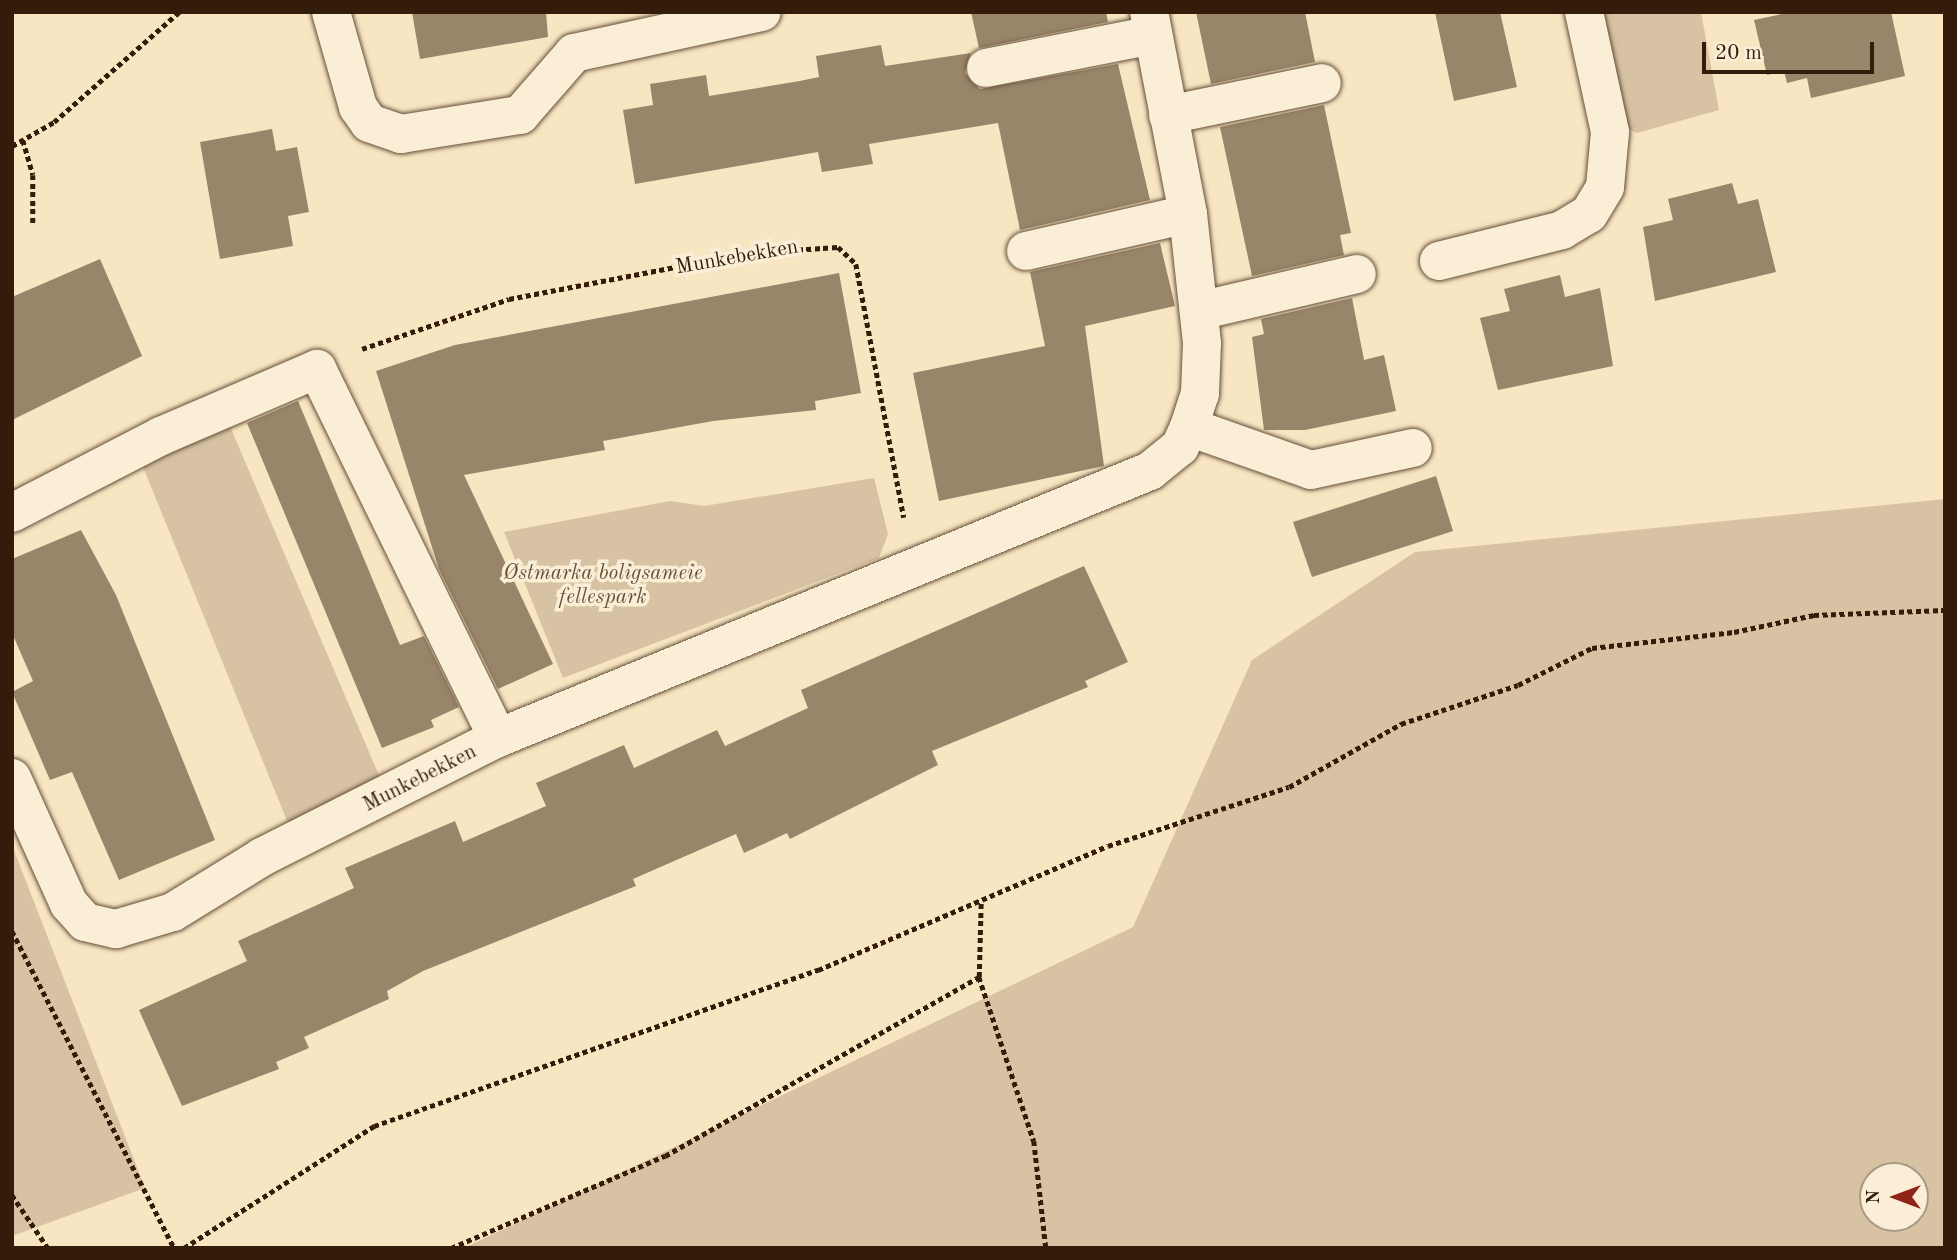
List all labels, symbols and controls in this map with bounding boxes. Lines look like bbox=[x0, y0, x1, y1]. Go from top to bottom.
scale bar bbox=[1705, 28, 1876, 72]
text: 20 m bbox=[1715, 43, 1762, 64]
street label: Munkebekken bbox=[674, 235, 800, 281]
park label: Østmarka boligsameie fellespark bbox=[503, 561, 703, 611]
street label: Munkebekken bbox=[359, 740, 481, 818]
north arrow bbox=[1859, 1162, 1929, 1232]
text: N bbox=[1865, 1190, 1884, 1204]

